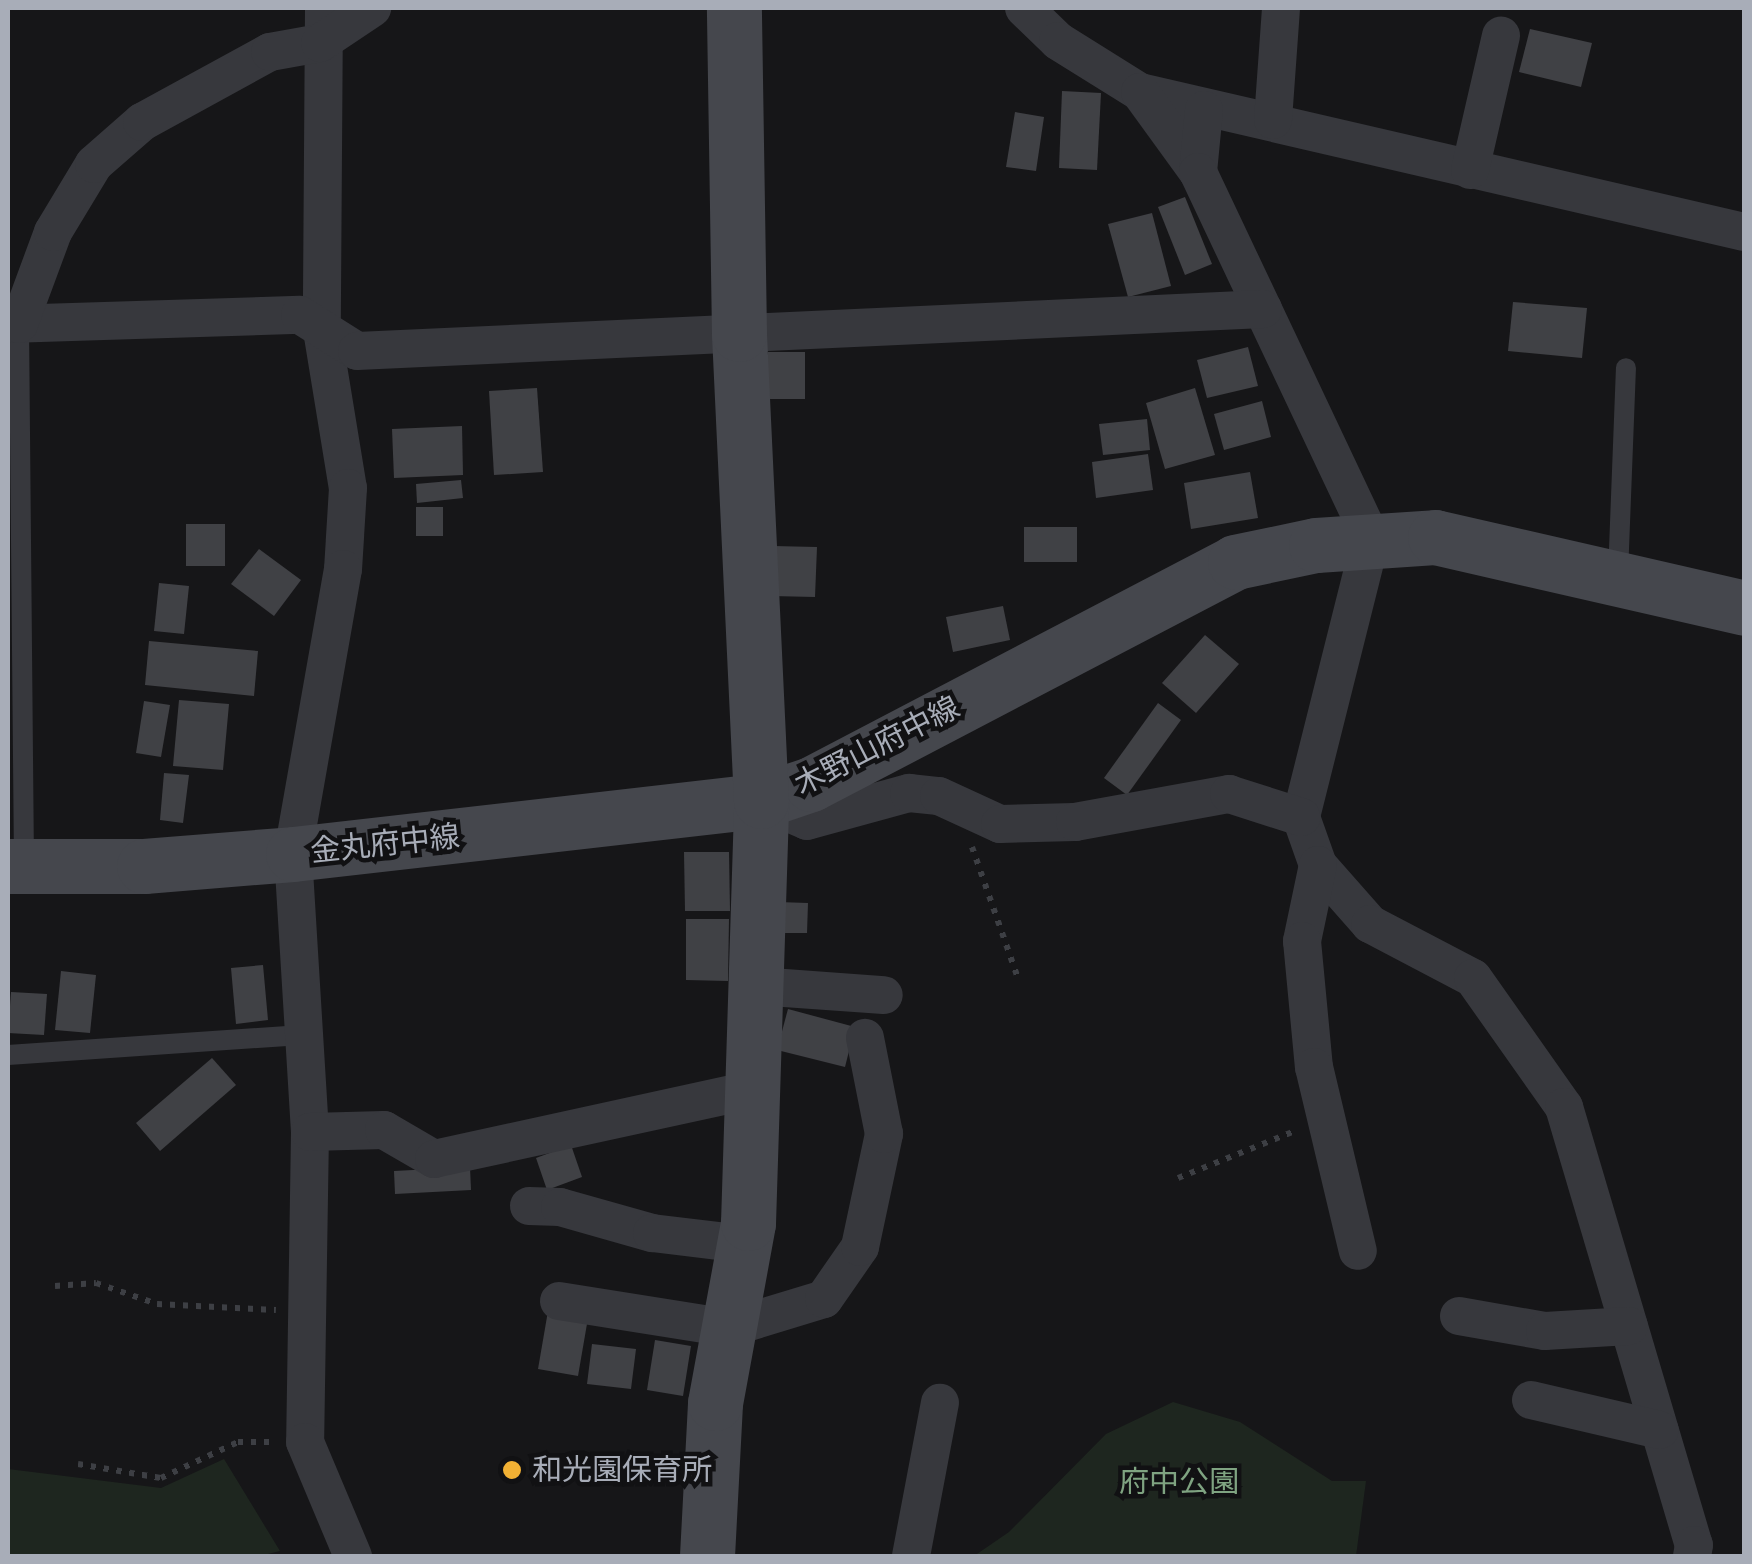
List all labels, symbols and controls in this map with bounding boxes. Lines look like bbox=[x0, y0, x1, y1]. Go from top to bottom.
street label: 木野山府中線 bbox=[789, 689, 965, 803]
street label: 金丸府中線 bbox=[309, 818, 461, 870]
place label: 和光園保育所 bbox=[532, 1452, 712, 1488]
marker: 和光園保育所 bbox=[501, 1459, 523, 1481]
park label: 府中公園 bbox=[1119, 1464, 1239, 1500]

